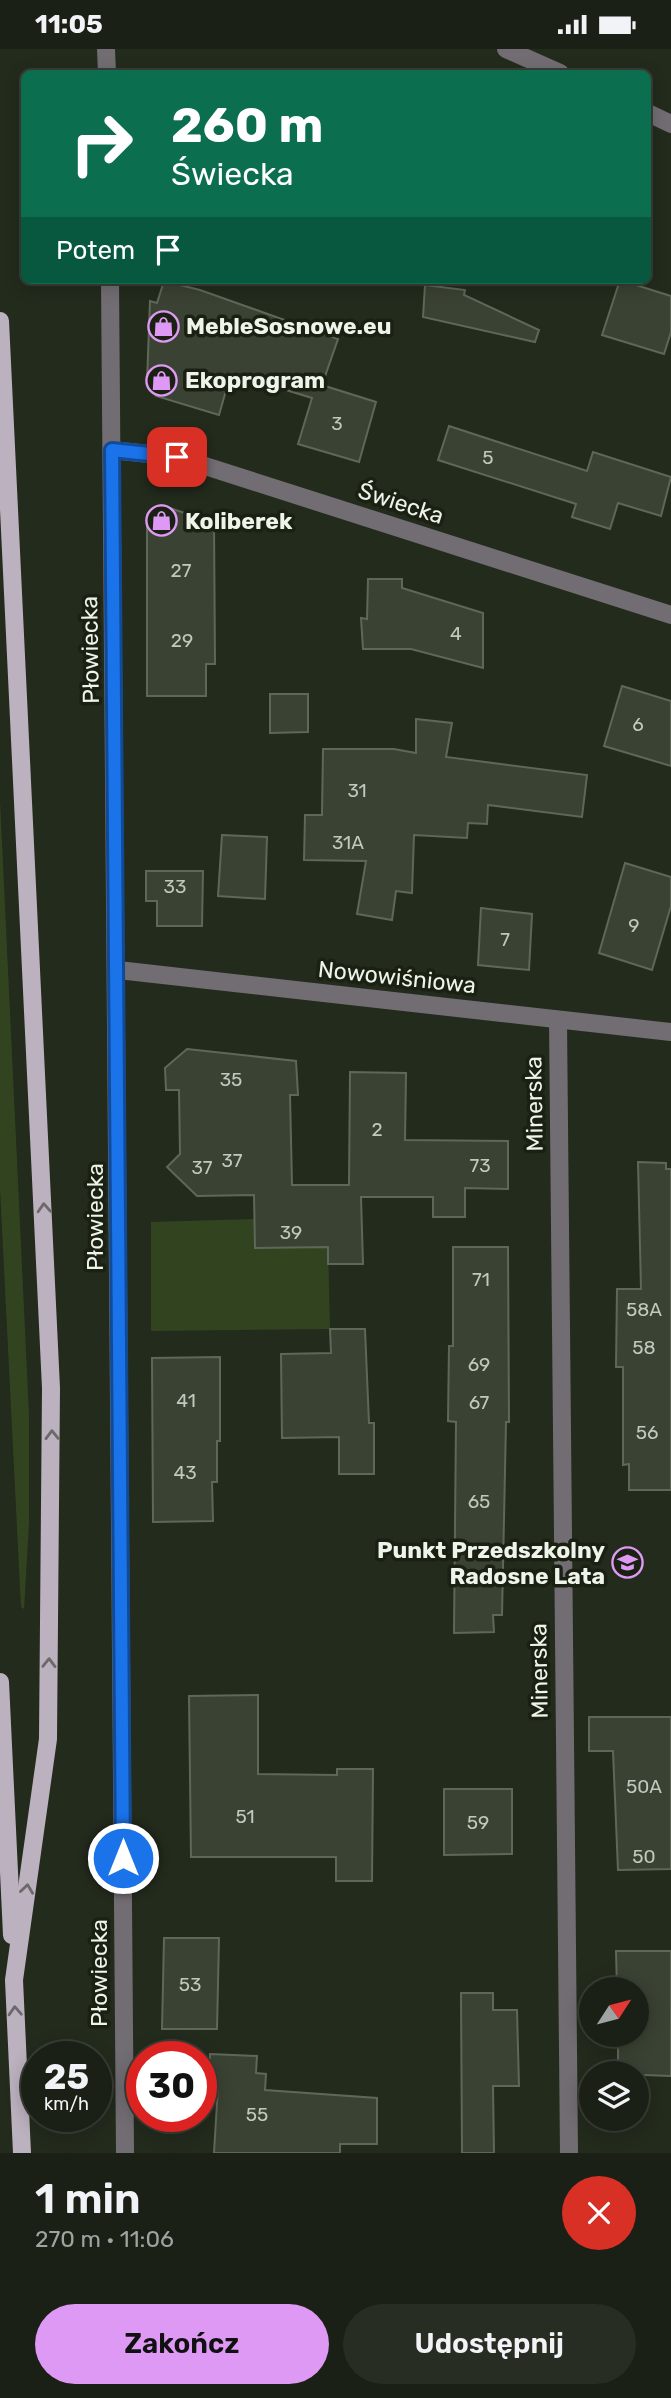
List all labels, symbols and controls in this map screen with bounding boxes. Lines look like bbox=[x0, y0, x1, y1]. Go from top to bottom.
text: 11:05 bbox=[35, 9, 103, 40]
text: 260 m bbox=[171, 96, 323, 154]
icon: right bbox=[56, 98, 147, 189]
text: Świecka bbox=[171, 155, 294, 193]
icon: arrive bbox=[149, 231, 187, 269]
text: Potem bbox=[56, 235, 135, 266]
shop icon: MebleSosnowe.eu bbox=[146, 309, 180, 343]
place label: MebleSosnowe.eu bbox=[186, 312, 391, 340]
shop icon: Ekoprogram bbox=[145, 363, 179, 397]
place label: Ekoprogram bbox=[185, 366, 325, 394]
house number: 3 bbox=[331, 412, 343, 435]
pin bbox=[147, 427, 207, 487]
icon: arrive bbox=[158, 438, 196, 476]
house number: 5 bbox=[482, 446, 494, 469]
street label: Świecka bbox=[355, 476, 447, 530]
shop icon: Koliberek bbox=[145, 504, 179, 538]
place label: Koliberek bbox=[185, 507, 293, 535]
house number: 27 bbox=[171, 559, 192, 582]
street label: Płowiecka bbox=[75, 596, 105, 704]
house number: 4 bbox=[450, 622, 462, 645]
house number: 29 bbox=[171, 629, 193, 652]
house number: 6 bbox=[632, 713, 644, 736]
house number: 31 bbox=[347, 779, 367, 802]
house number: 31A bbox=[332, 831, 364, 854]
house number: 33 bbox=[164, 875, 186, 898]
house number: 9 bbox=[628, 914, 640, 937]
house number: 7 bbox=[500, 928, 510, 951]
street label: Nowowiśniowa bbox=[317, 955, 477, 999]
street label: Minerska bbox=[519, 1056, 549, 1152]
house number: 35 bbox=[220, 1068, 242, 1091]
house number: 2 bbox=[371, 1118, 383, 1141]
house number: 37 bbox=[221, 1149, 243, 1172]
house number: 73 bbox=[469, 1154, 491, 1177]
house number: 37 bbox=[191, 1156, 213, 1179]
street label: Płowiecka bbox=[81, 1163, 109, 1271]
one-way arrow bbox=[37, 1202, 52, 1213]
house number: 39 bbox=[280, 1221, 302, 1244]
house number: 71 bbox=[472, 1268, 490, 1291]
house number: 58A bbox=[626, 1298, 662, 1321]
house number: 58 bbox=[632, 1336, 656, 1359]
house number: 69 bbox=[468, 1353, 490, 1376]
house number: 41 bbox=[176, 1389, 196, 1412]
house number: 67 bbox=[469, 1391, 490, 1414]
house number: 56 bbox=[636, 1421, 658, 1444]
one-way arrow bbox=[44, 1429, 60, 1440]
house number: 43 bbox=[173, 1461, 197, 1484]
house number: 65 bbox=[468, 1490, 490, 1513]
place label: Punkt Przedszkolny Radosne Lata bbox=[377, 1536, 605, 1590]
school or university icon: Punkt Przedszkolny Radosne Lata bbox=[611, 1546, 645, 1580]
street label: Minerska bbox=[524, 1623, 554, 1719]
one-way arrow bbox=[41, 1657, 57, 1667]
house number: 50A bbox=[626, 1775, 662, 1798]
house number: 51 bbox=[235, 1805, 255, 1828]
house number: 59 bbox=[467, 1811, 489, 1834]
position arrow bbox=[86, 1821, 160, 1895]
house number: 50 bbox=[632, 1845, 656, 1868]
one-way arrow bbox=[19, 1883, 34, 1895]
street label: Płowiecka bbox=[85, 1919, 113, 2027]
house number: 53 bbox=[179, 1973, 201, 1996]
north arrow bbox=[579, 1977, 649, 2047]
map controls bbox=[579, 1977, 649, 2131]
one-way arrow bbox=[8, 2006, 23, 2017]
speed limit sign: 30 bbox=[126, 2041, 217, 2132]
text: 25 bbox=[44, 2056, 89, 2098]
button: layers bbox=[579, 2061, 649, 2131]
text: km/h bbox=[44, 2093, 89, 2115]
house number: 55 bbox=[246, 2103, 268, 2126]
text: 1 min bbox=[35, 2174, 141, 2224]
button: close bbox=[562, 2176, 636, 2250]
text: 270 m · 11:06 bbox=[35, 2225, 174, 2253]
button: Zakończ bbox=[35, 2304, 329, 2384]
button: Udostępnij bbox=[343, 2304, 636, 2384]

